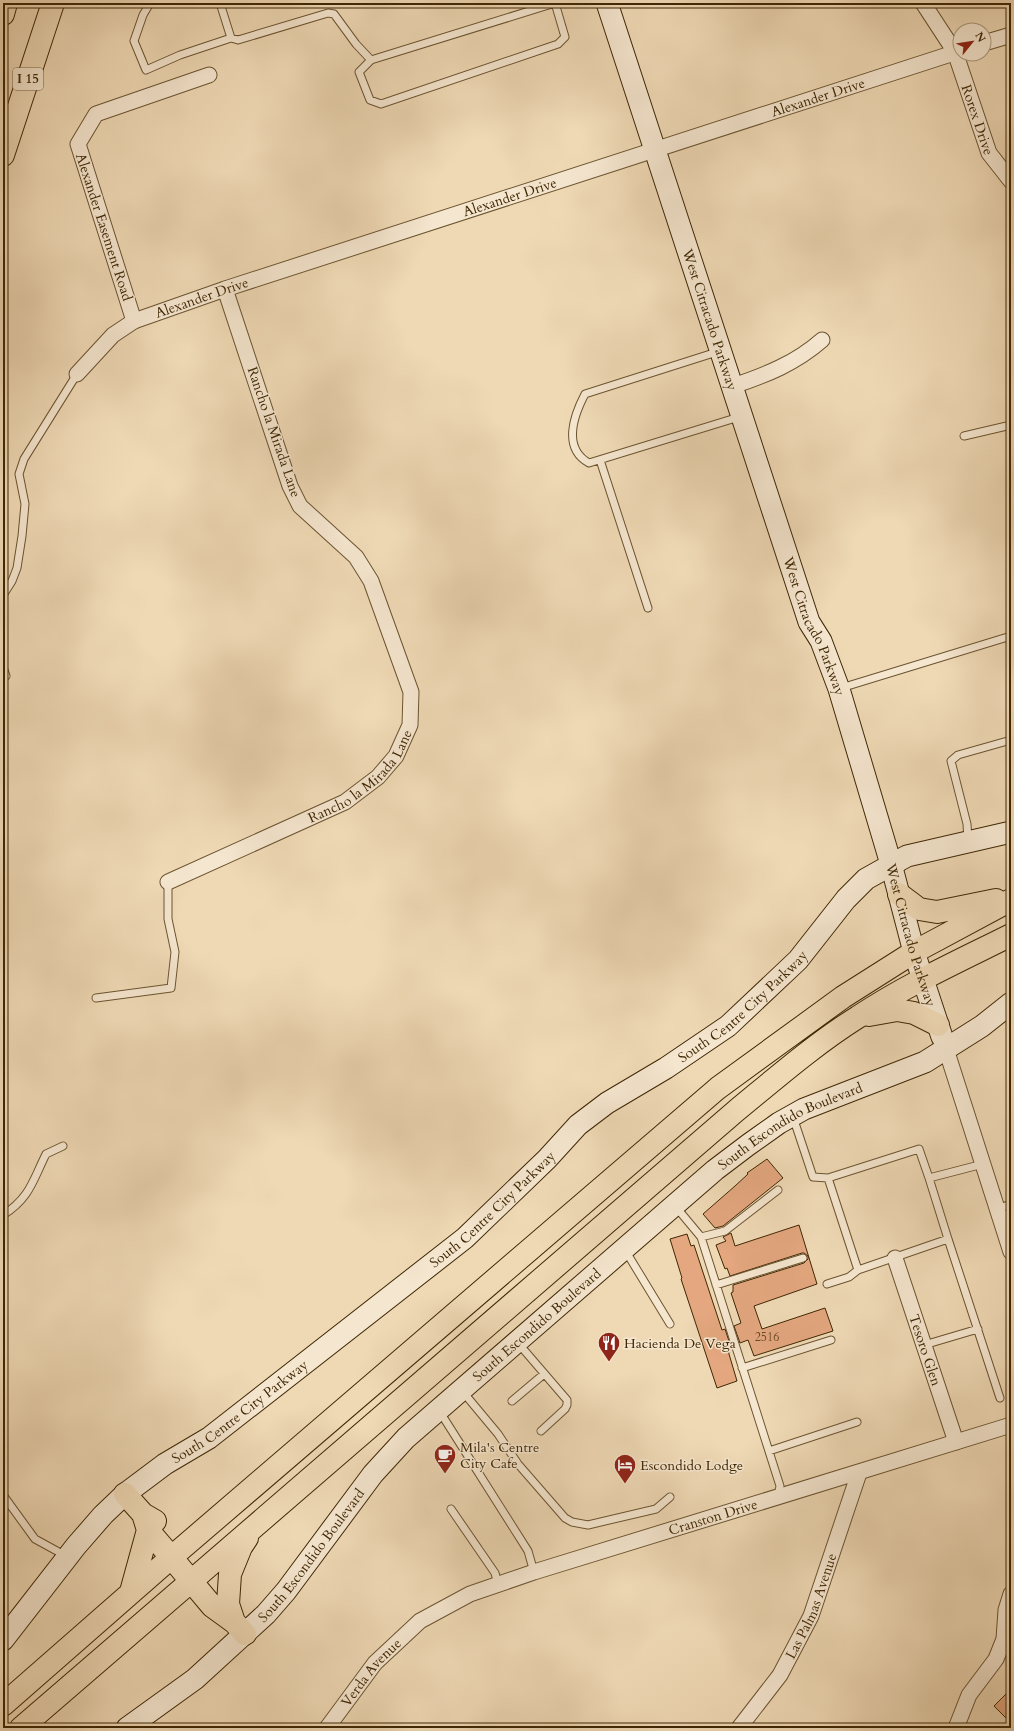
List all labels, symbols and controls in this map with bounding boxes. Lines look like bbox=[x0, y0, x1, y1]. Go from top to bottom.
north arrow bbox=[952, 22, 992, 62]
text: N bbox=[971, 29, 989, 46]
road number: I 15 bbox=[13, 68, 43, 90]
street label: Alexander Drive bbox=[769, 73, 867, 121]
street label: Rorex Drive bbox=[957, 82, 999, 158]
street label: Alexander Easement Road bbox=[71, 151, 137, 304]
street label: Alexander Drive bbox=[460, 173, 559, 221]
street label: West Citracado Parkway bbox=[678, 245, 742, 393]
street label: Alexander Drive bbox=[153, 273, 251, 322]
street label: Rancho la Mirada Lane bbox=[243, 364, 305, 500]
street label: West Citracado Parkway bbox=[779, 553, 850, 698]
street label: Rancho la Mirada Lane bbox=[305, 726, 416, 827]
street label: West Citracado Parkway bbox=[881, 860, 941, 1009]
street label: South Centre City Parkway bbox=[674, 946, 812, 1067]
street label: South Escondido Boulevard bbox=[714, 1078, 865, 1174]
street label: South Centre City Parkway bbox=[425, 1146, 560, 1272]
street label: South Escondido Boulevard bbox=[468, 1263, 605, 1386]
street label: Tesoro Glen bbox=[905, 1312, 946, 1388]
house number: 2516 bbox=[755, 1329, 779, 1345]
restaurant icon: Hacienda De Vega bbox=[596, 1330, 622, 1363]
place label: Hacienda De Vega bbox=[624, 1334, 736, 1353]
street label: South Centre City Parkway bbox=[168, 1355, 312, 1468]
place label: Mila's Centre City Cafe bbox=[460, 1438, 539, 1473]
cafe icon: Mila's Centre City Cafe bbox=[432, 1442, 458, 1475]
hotel icon: Escondido Lodge bbox=[612, 1452, 638, 1485]
place label: Escondido Lodge bbox=[640, 1456, 743, 1475]
street label: South Escondido Boulevard bbox=[254, 1484, 369, 1626]
street label: Cranston Drive bbox=[666, 1494, 760, 1540]
street label: Las Palmas Avenue bbox=[781, 1551, 841, 1662]
street label: Verda Avenue bbox=[336, 1634, 405, 1711]

